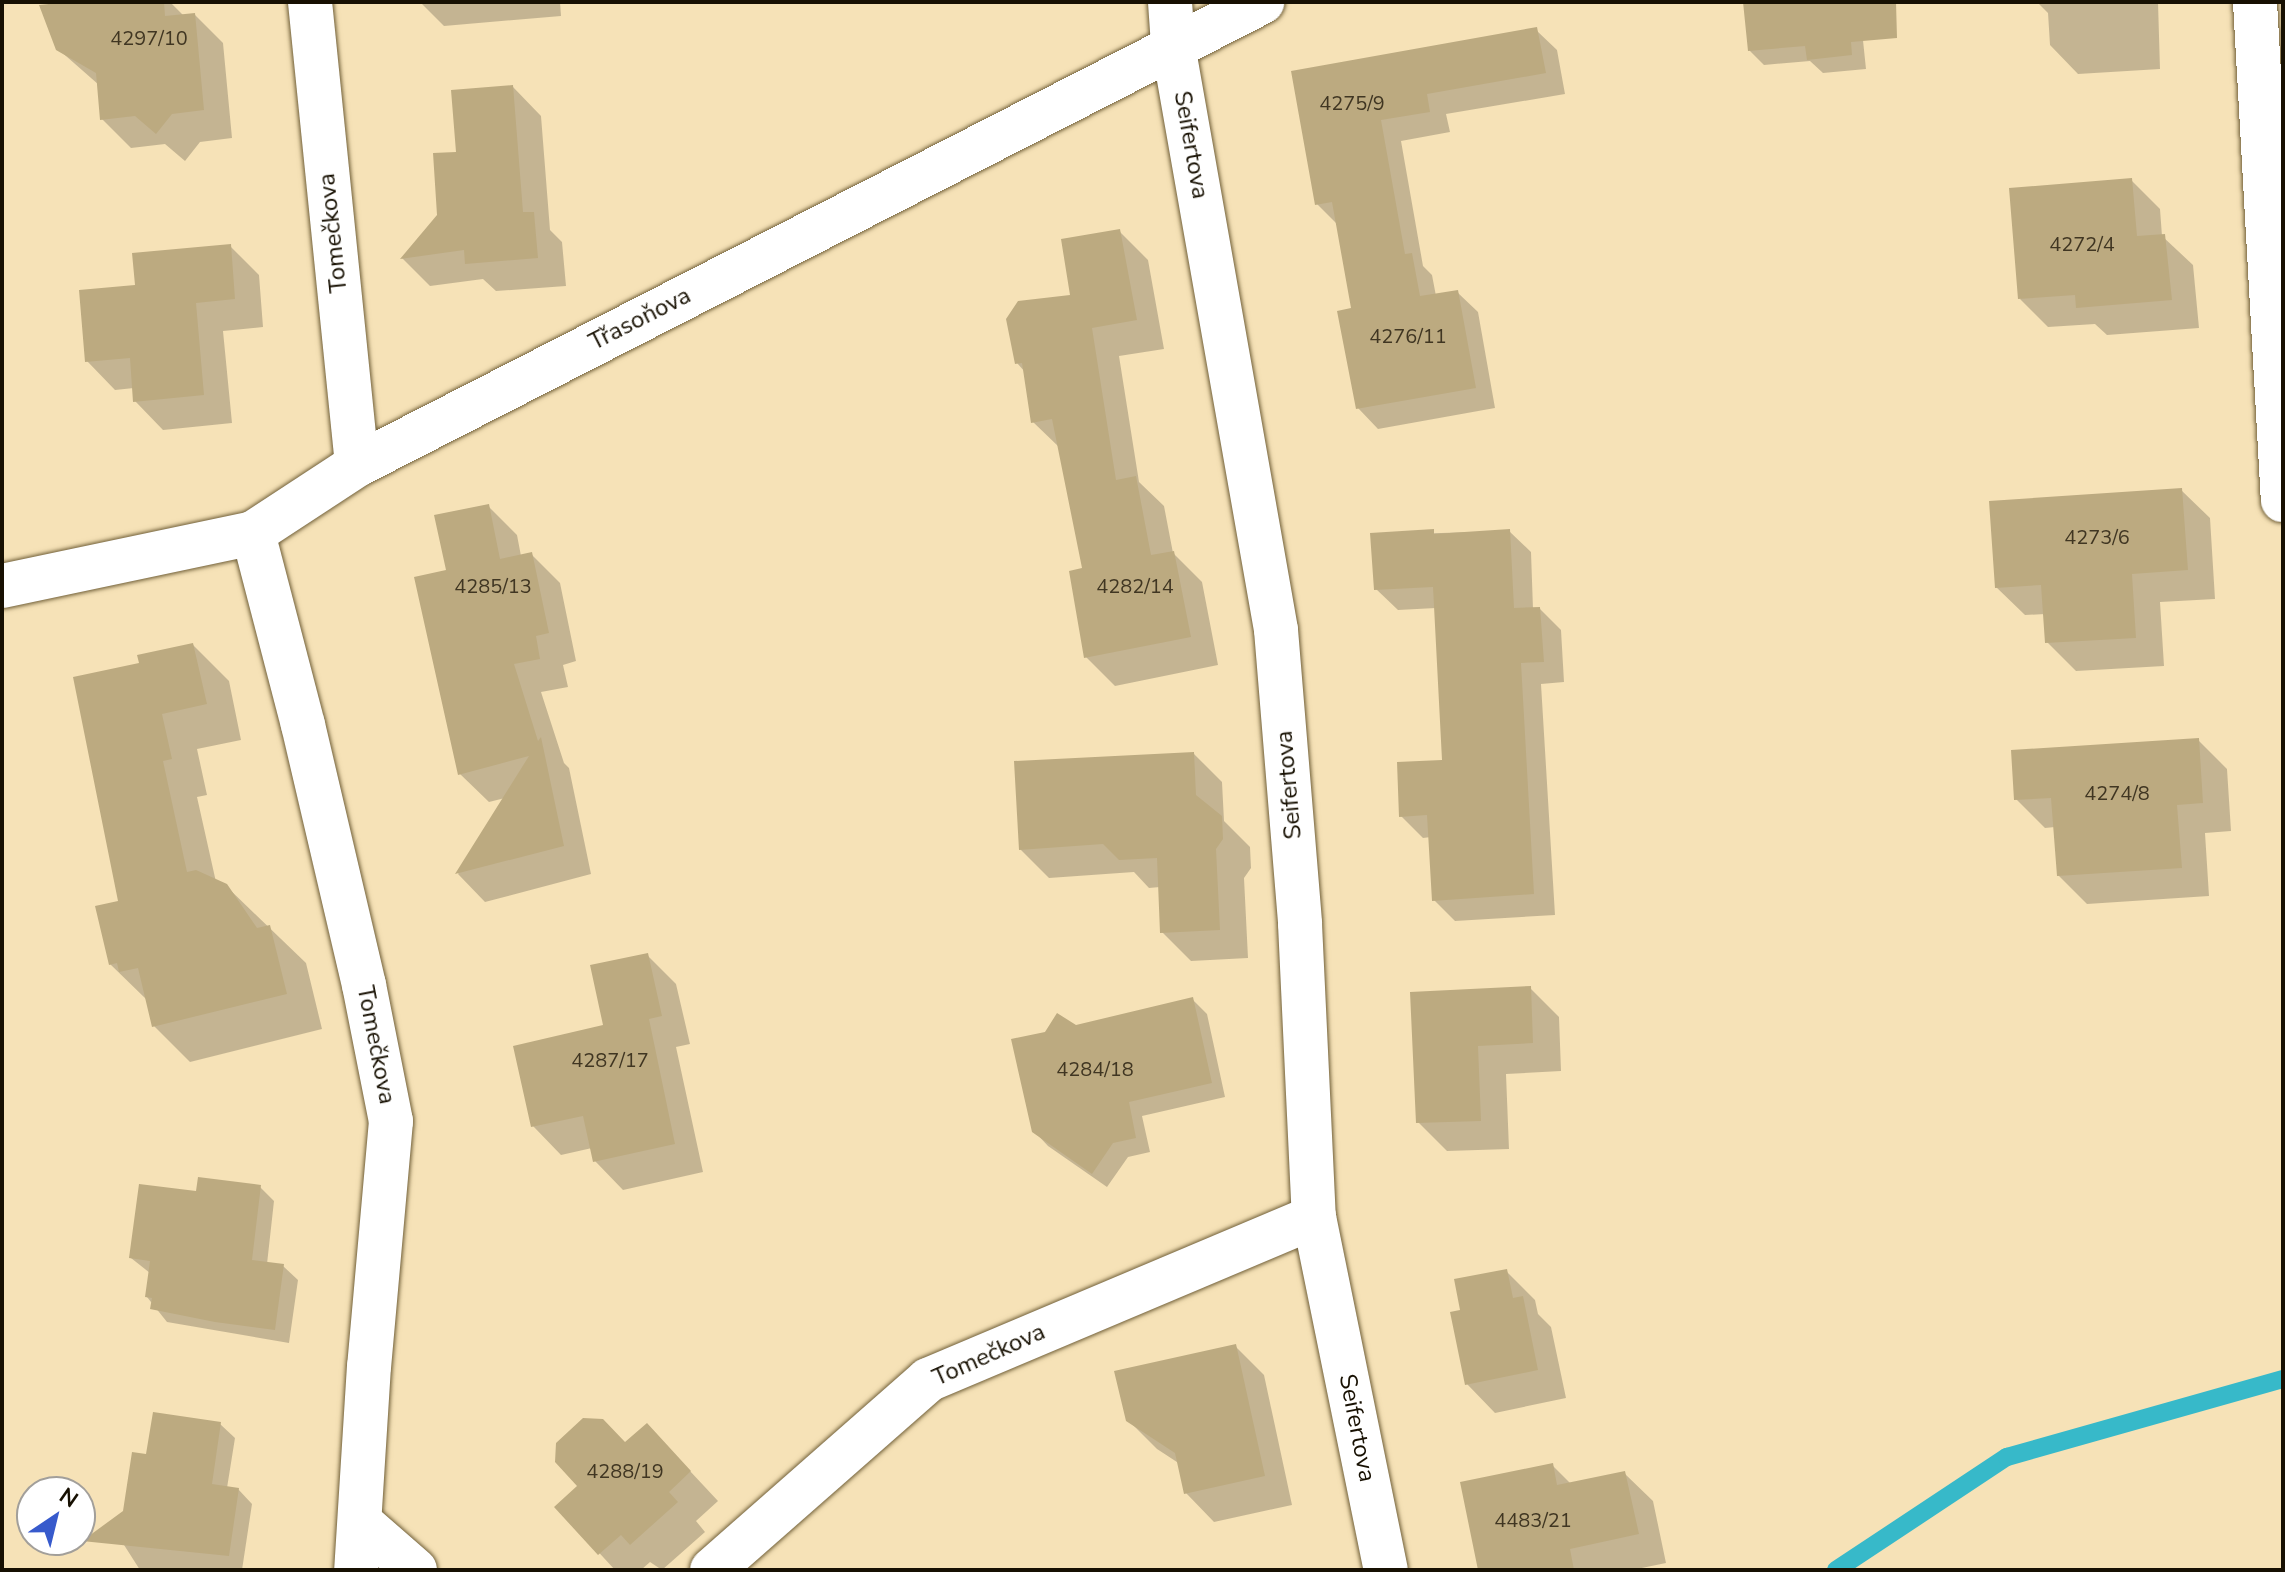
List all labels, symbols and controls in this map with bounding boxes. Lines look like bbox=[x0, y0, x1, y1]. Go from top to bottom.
house number: 4297/10 bbox=[110, 26, 188, 50]
street label: Seifertova bbox=[1167, 89, 1215, 201]
house number: 4275/9 bbox=[1319, 91, 1385, 115]
street label: Tomečkova bbox=[312, 172, 354, 294]
house number: 4272/4 bbox=[2049, 232, 2115, 256]
street label: Třasoňova bbox=[584, 281, 696, 357]
house number: 4276/11 bbox=[1369, 324, 1447, 348]
house number: 4273/6 bbox=[2064, 525, 2130, 549]
house number: 4285/13 bbox=[454, 574, 532, 598]
house number: 4282/14 bbox=[1096, 574, 1174, 598]
street label: Seifertova bbox=[1270, 729, 1308, 841]
house number: 4274/8 bbox=[2084, 781, 2150, 805]
street label: Tomečkova bbox=[350, 983, 402, 1107]
house number: 4287/17 bbox=[571, 1048, 649, 1072]
house number: 4284/18 bbox=[1056, 1057, 1134, 1081]
street label: Tomečkova bbox=[928, 1317, 1050, 1393]
street label: Seifertova bbox=[1332, 1372, 1382, 1484]
house number: 4288/19 bbox=[586, 1459, 664, 1483]
north arrow bbox=[16, 1476, 96, 1556]
text: N bbox=[53, 1481, 84, 1515]
house number: 4483/21 bbox=[1494, 1508, 1572, 1532]

